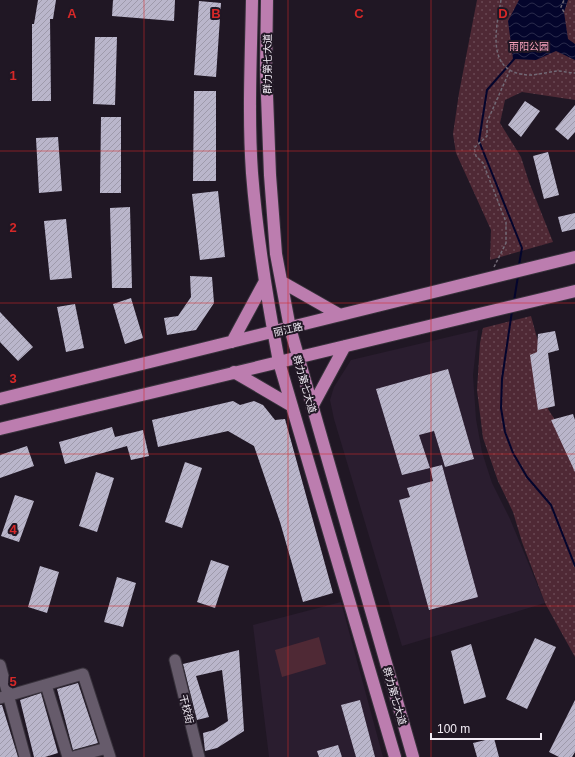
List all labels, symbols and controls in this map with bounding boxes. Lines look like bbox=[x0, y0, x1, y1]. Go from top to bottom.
text: A bbox=[67, 6, 77, 21]
text: B bbox=[211, 6, 221, 21]
text: C bbox=[354, 6, 364, 21]
text: D bbox=[498, 6, 508, 21]
street label: 群力第七大道 bbox=[262, 34, 273, 94]
park label: 雨阳公园 bbox=[509, 41, 549, 52]
text: 1 bbox=[9, 68, 17, 83]
text: 2 bbox=[9, 220, 17, 235]
street label: 丽江路 bbox=[272, 321, 304, 338]
street label: 群力第七大道 bbox=[291, 354, 318, 414]
text: 3 bbox=[9, 371, 17, 386]
text: 4 bbox=[9, 522, 17, 537]
street label: 群力第七大道 bbox=[381, 666, 408, 726]
text: 5 bbox=[9, 674, 17, 689]
street label: 干校街 bbox=[178, 693, 195, 725]
scale bar bbox=[431, 715, 541, 741]
text: 100 m bbox=[437, 722, 470, 736]

